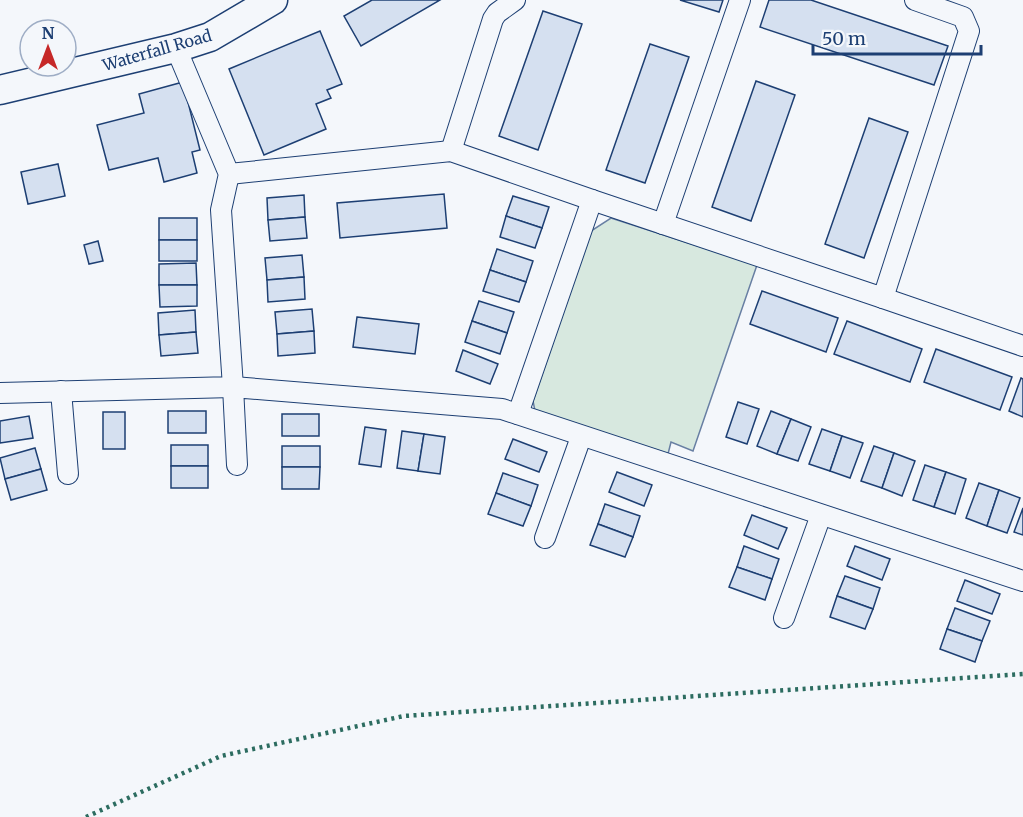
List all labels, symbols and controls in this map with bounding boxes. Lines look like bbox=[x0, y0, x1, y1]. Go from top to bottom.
north arrow bbox=[18, 18, 78, 78]
scale bar bbox=[813, 18, 981, 56]
text: N bbox=[42, 23, 55, 43]
street label: Waterfall Road bbox=[99, 25, 214, 75]
text: 50 m bbox=[822, 27, 866, 50]

